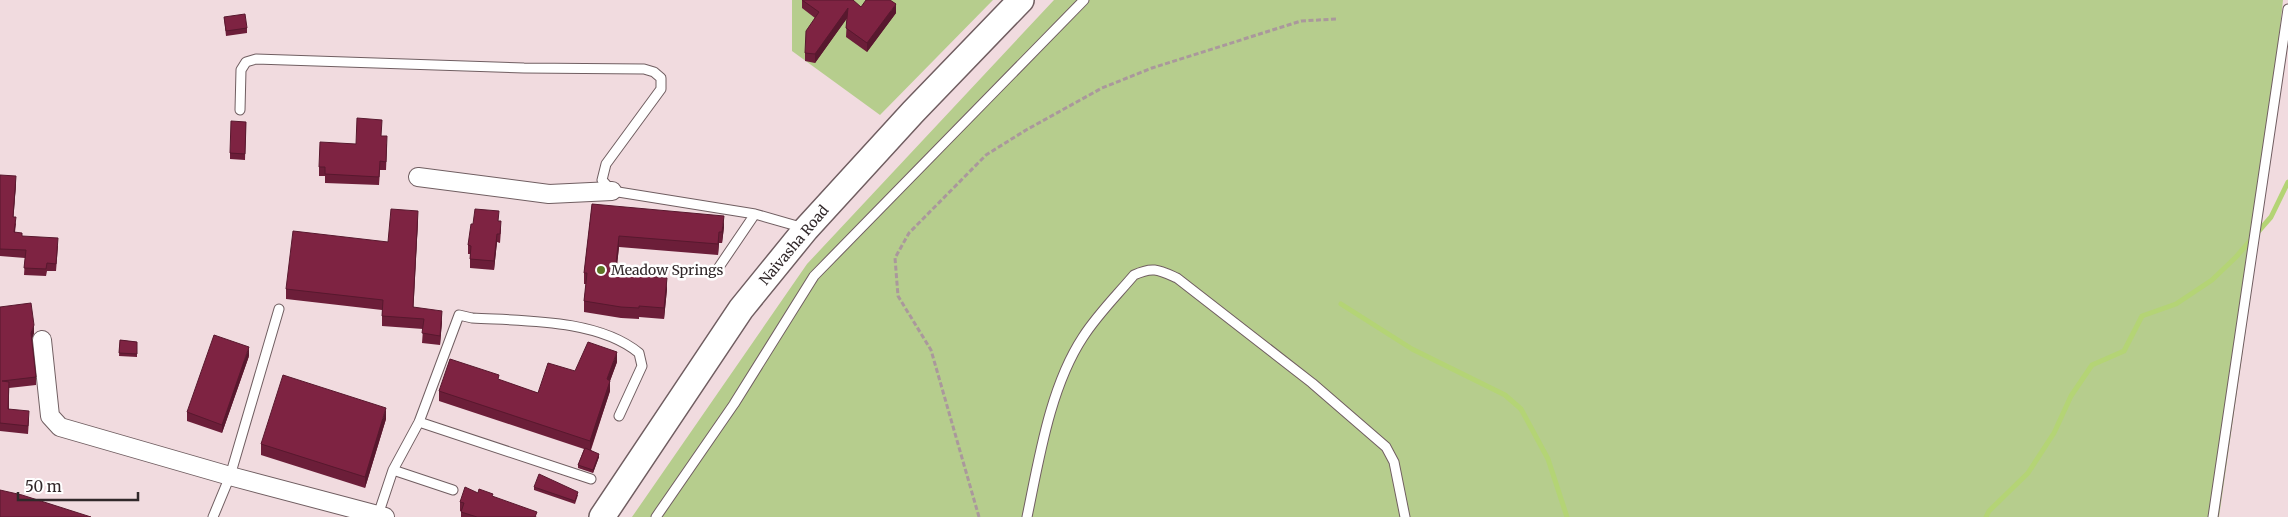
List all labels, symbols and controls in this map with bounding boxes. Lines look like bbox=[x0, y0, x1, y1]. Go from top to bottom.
street label: Naivasha Road bbox=[755, 201, 833, 289]
place label: Meadow Springs bbox=[611, 261, 724, 279]
marker: Meadow Springs bbox=[595, 264, 607, 276]
scale bar bbox=[18, 470, 138, 502]
text: 50 m bbox=[25, 477, 62, 496]

